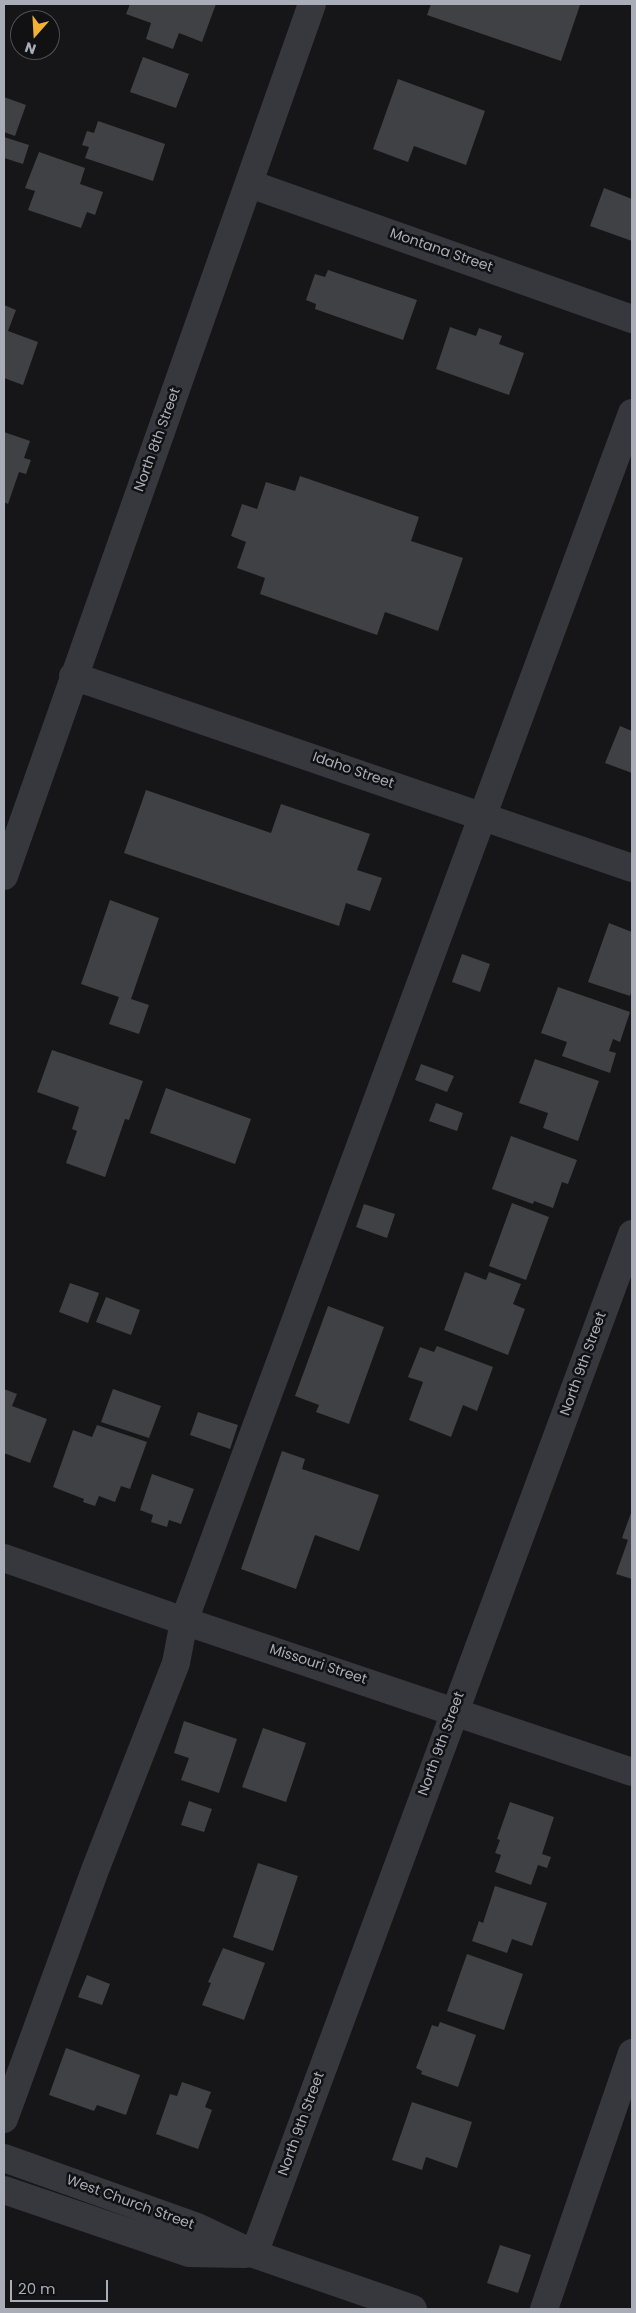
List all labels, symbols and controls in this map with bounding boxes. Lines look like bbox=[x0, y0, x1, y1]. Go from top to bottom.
north arrow bbox=[10, 10, 60, 60]
text: N bbox=[22, 37, 39, 59]
street label: Montana Street bbox=[387, 226, 495, 276]
street label: North 8th Street bbox=[131, 386, 185, 494]
street label: Idaho Street bbox=[310, 749, 396, 793]
street label: North 9th Street bbox=[557, 1310, 611, 1418]
street label: Missouri Street bbox=[267, 1641, 369, 1689]
street label: North 9th Street bbox=[415, 1690, 469, 1798]
street label: North 9th Street bbox=[275, 2070, 329, 2178]
street label: West Church Street bbox=[64, 2172, 196, 2234]
scale bar bbox=[12, 2270, 110, 2302]
text: 20 m bbox=[18, 2278, 56, 2299]

